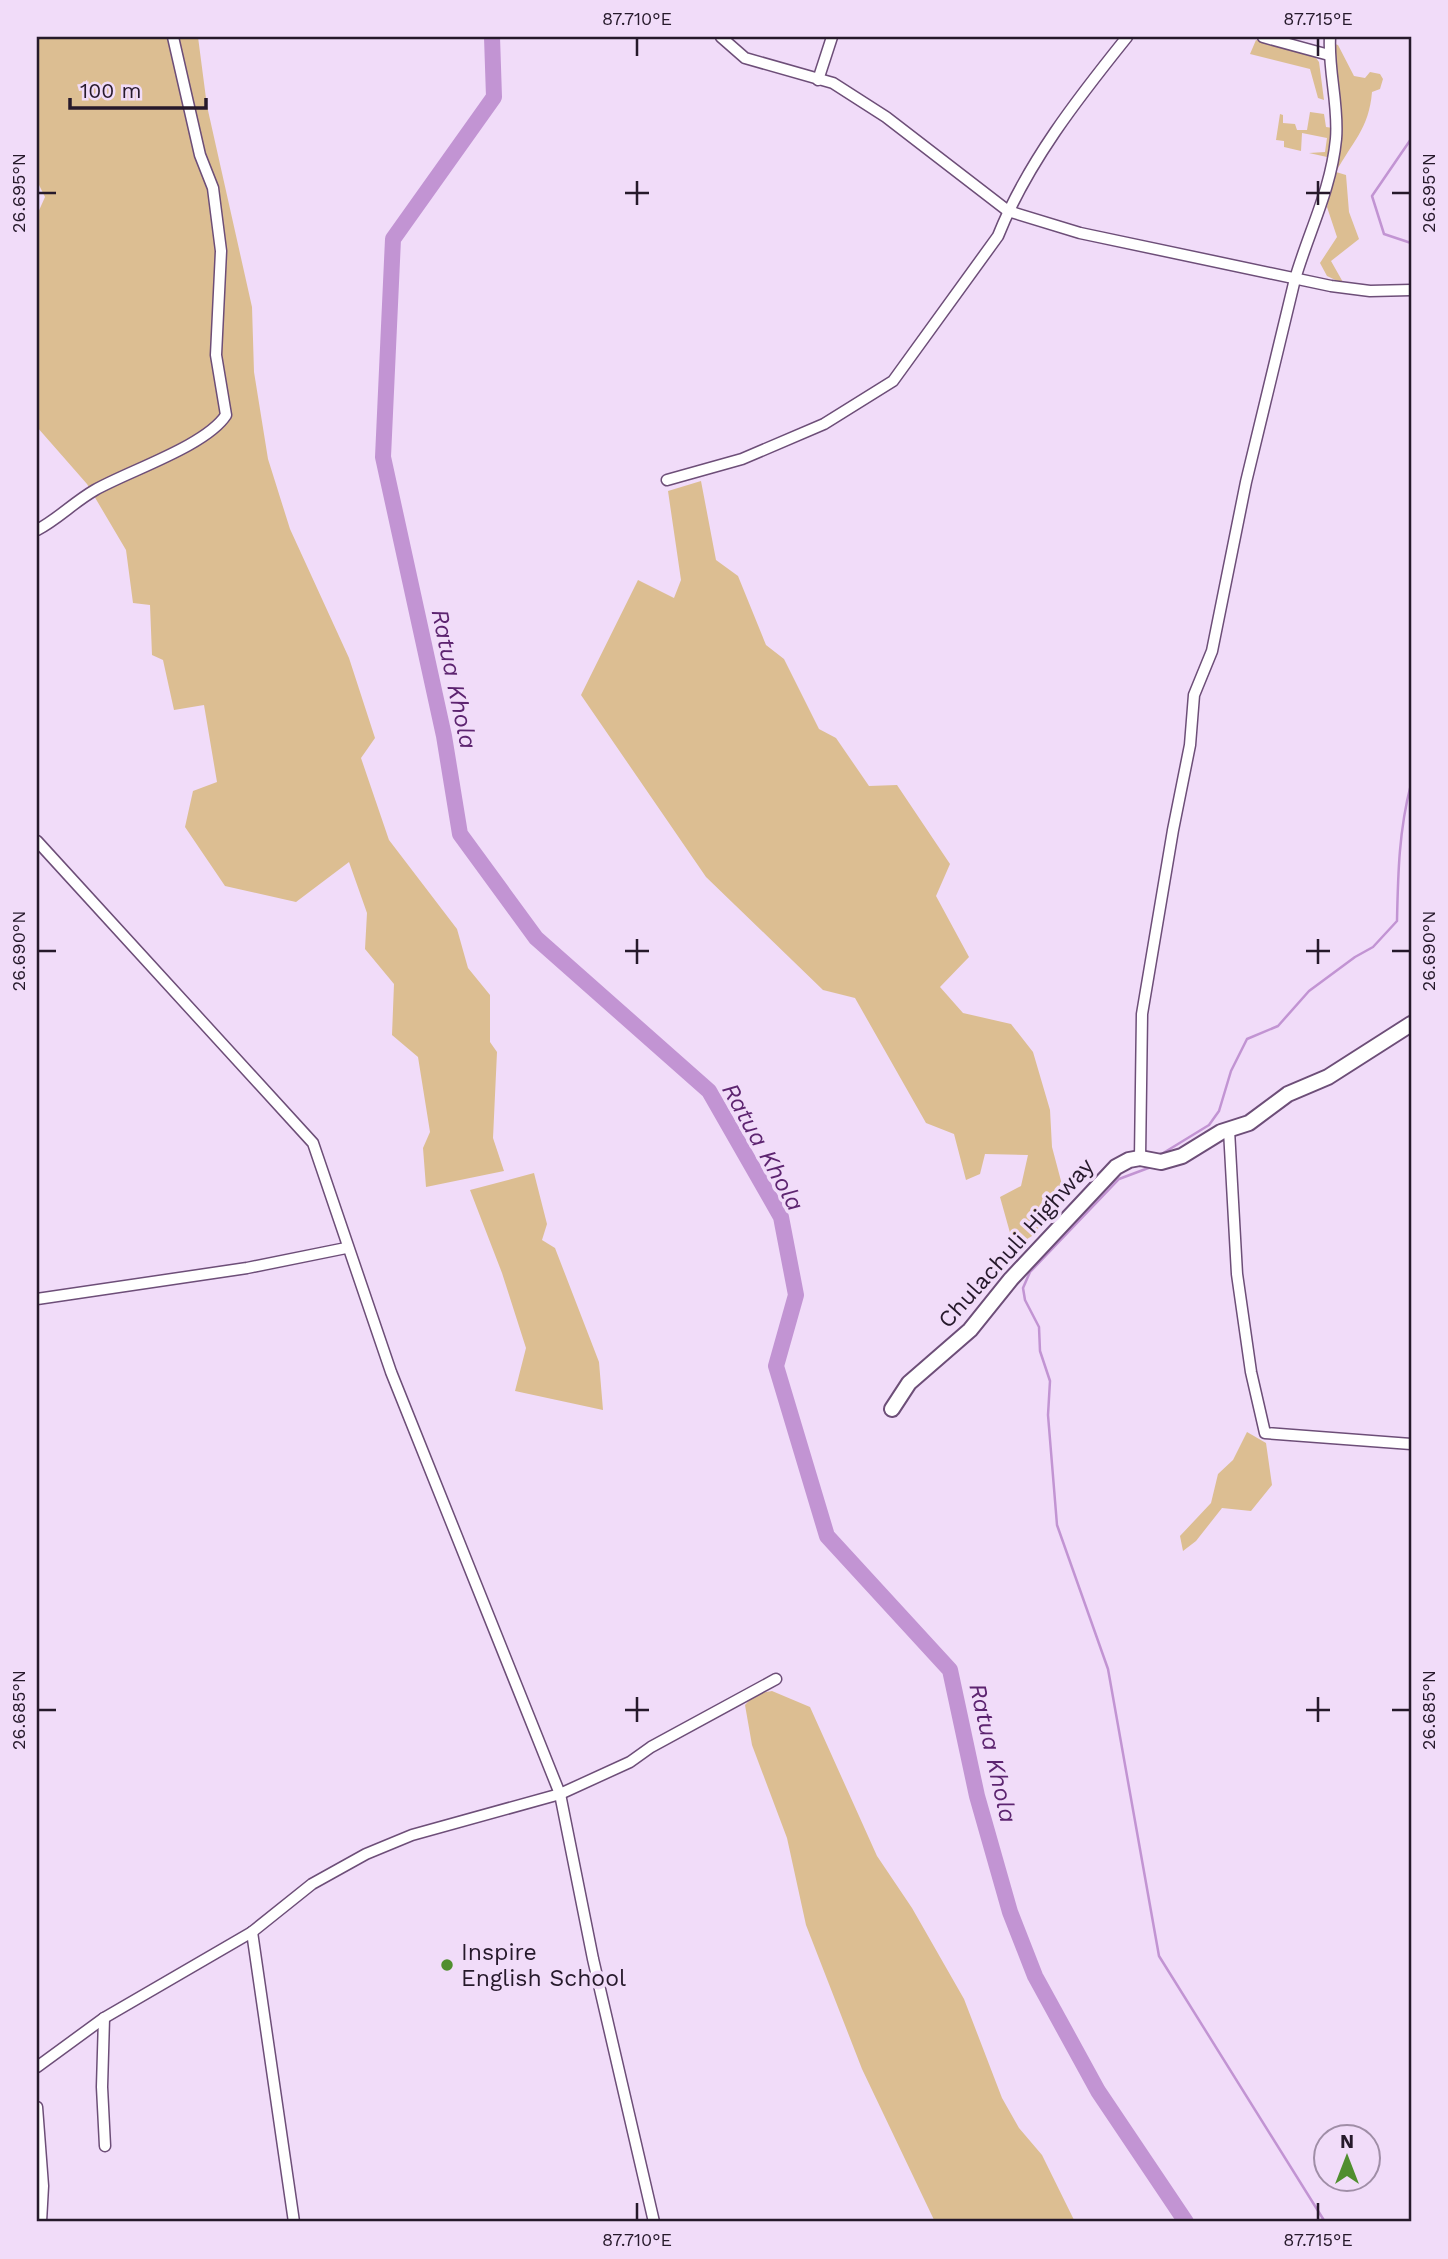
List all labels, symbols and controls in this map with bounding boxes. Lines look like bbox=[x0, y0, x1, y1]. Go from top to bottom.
text: 87.710°E bbox=[602, 8, 672, 29]
text: 87.715°E bbox=[1283, 8, 1353, 29]
scale bar bbox=[70, 66, 206, 110]
text: 100 m bbox=[80, 78, 142, 103]
text: 26.695°N bbox=[8, 153, 29, 233]
text: 26.695°N bbox=[1418, 153, 1439, 233]
water label: Ratua Khola bbox=[426, 607, 483, 752]
text: 26.690°N bbox=[8, 911, 29, 991]
text: 26.690°N bbox=[1418, 911, 1439, 991]
water label: Ratua Khola bbox=[716, 1078, 810, 1216]
street label: Chulachuli Highway bbox=[933, 1152, 1099, 1333]
text: 26.685°N bbox=[8, 1670, 29, 1750]
text: 26.685°N bbox=[1418, 1670, 1439, 1750]
water label: Ratua Khola bbox=[963, 1681, 1023, 1826]
place label: Inspire English School bbox=[461, 1939, 626, 1992]
marker: Inspire English School bbox=[439, 1957, 455, 1973]
north arrow bbox=[1312, 2122, 1382, 2192]
text: N bbox=[1340, 2130, 1354, 2153]
text: 87.710°E bbox=[602, 2229, 672, 2250]
text: 87.715°E bbox=[1283, 2229, 1353, 2250]

